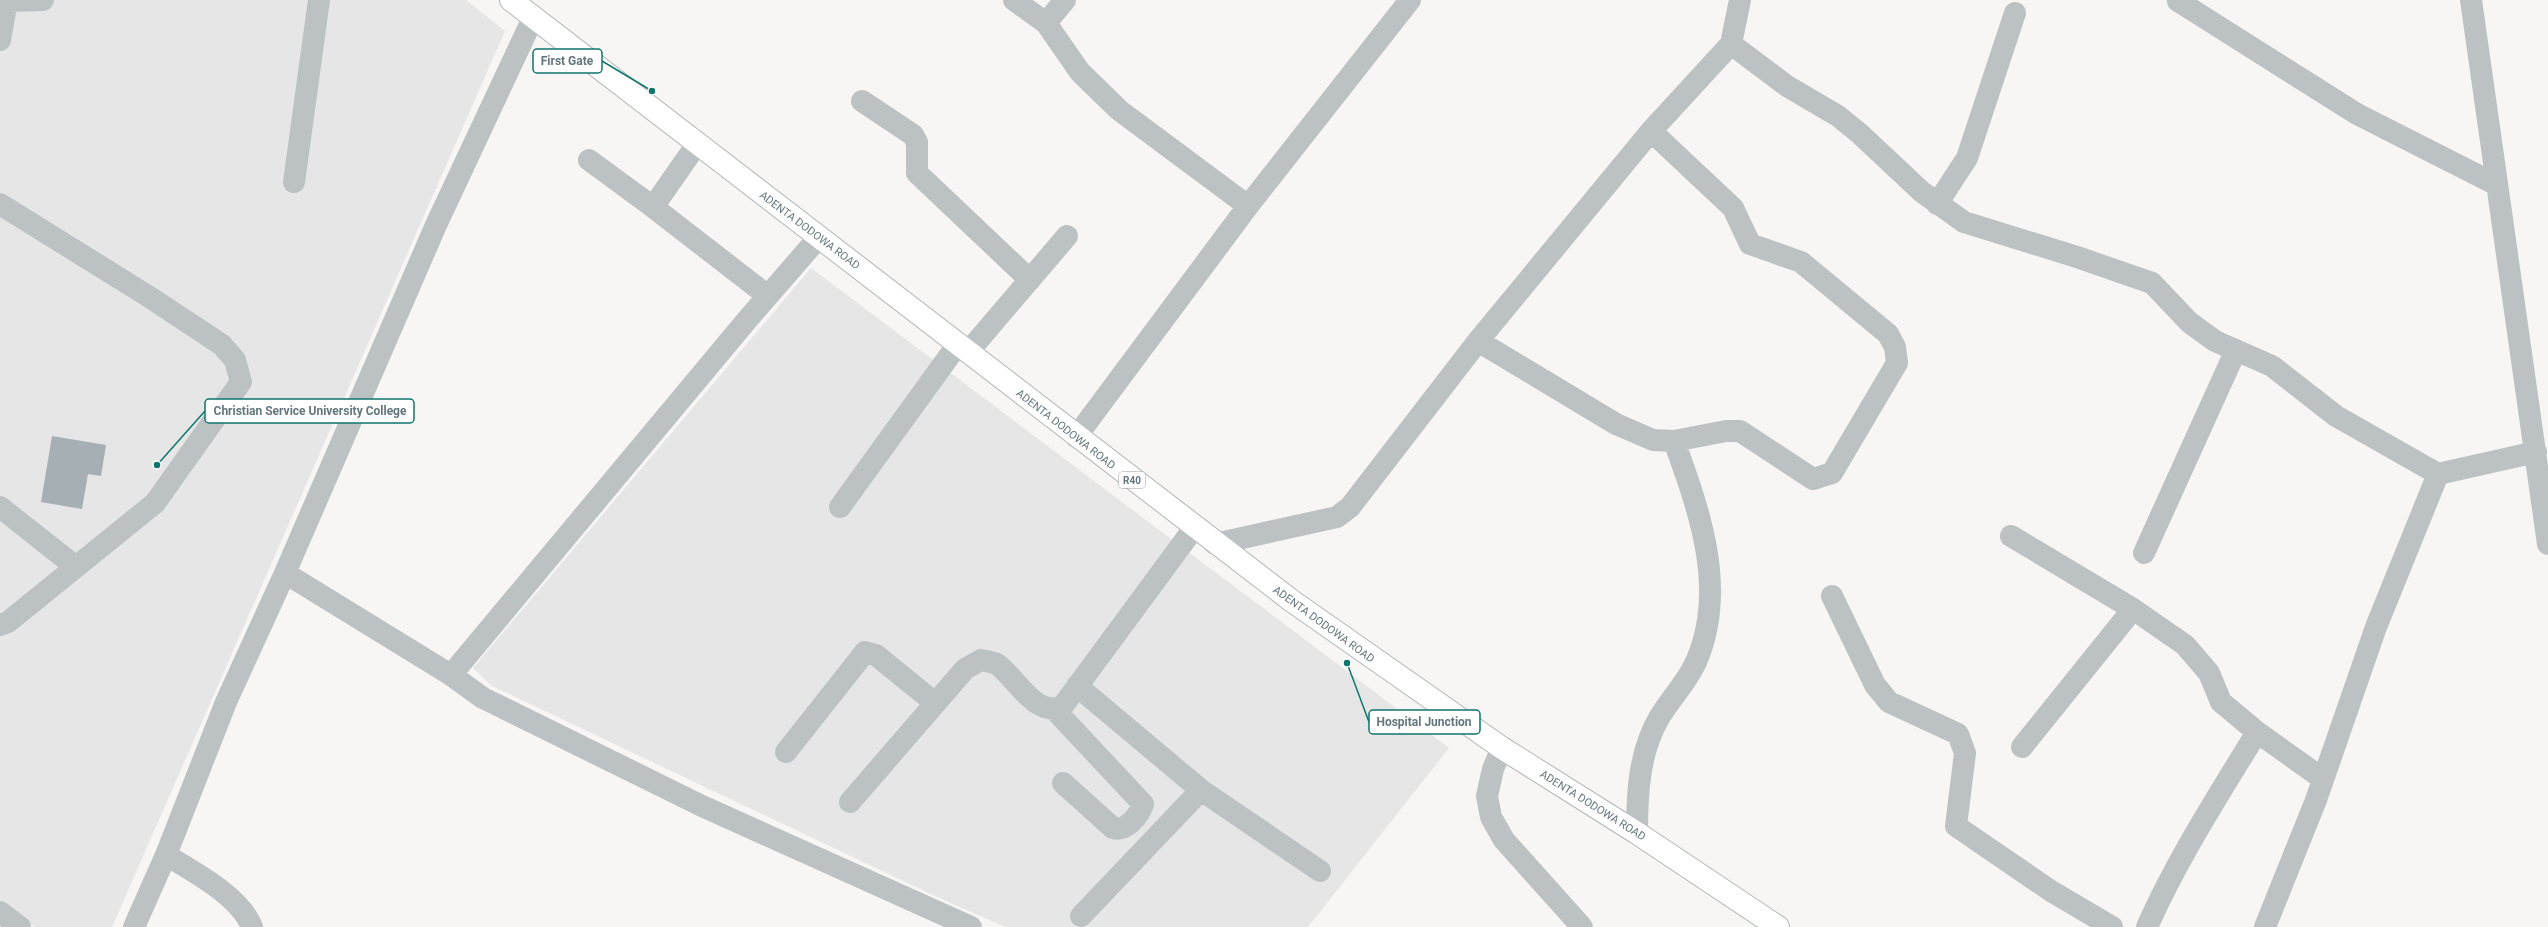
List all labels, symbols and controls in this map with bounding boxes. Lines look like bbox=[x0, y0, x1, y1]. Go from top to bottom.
callout: First Gate bbox=[533, 49, 602, 73]
text: First Gate bbox=[541, 54, 594, 68]
street label: ADENTA DODOWA ROAD bbox=[757, 188, 862, 272]
street label: ADENTA DODOWA ROAD bbox=[1014, 387, 1118, 472]
callout: Christian Service University College bbox=[205, 399, 414, 423]
text: Christian Service University College bbox=[214, 404, 407, 418]
road number: R40 bbox=[1119, 472, 1145, 488]
street label: ADENTA DODOWA ROAD bbox=[1271, 583, 1377, 666]
callout: Hospital Junction bbox=[1369, 710, 1480, 734]
text: Hospital Junction bbox=[1376, 715, 1472, 729]
street label: ADENTA DODOWA ROAD bbox=[1538, 768, 1648, 843]

